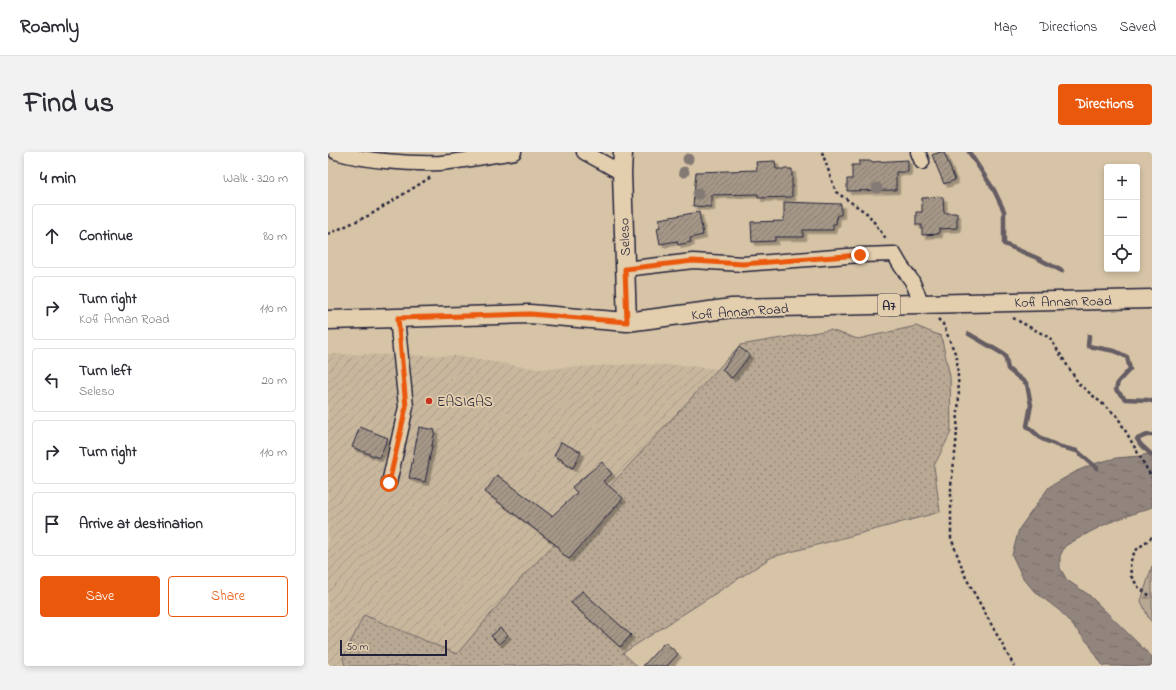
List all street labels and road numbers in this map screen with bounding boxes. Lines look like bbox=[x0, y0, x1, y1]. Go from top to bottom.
street label: Seleso bbox=[614, 217, 637, 256]
street label: Kofi Annan Road bbox=[1014, 291, 1112, 314]
road number: A7 bbox=[878, 294, 900, 316]
street label: Kofi Annan Road bbox=[691, 299, 790, 326]

